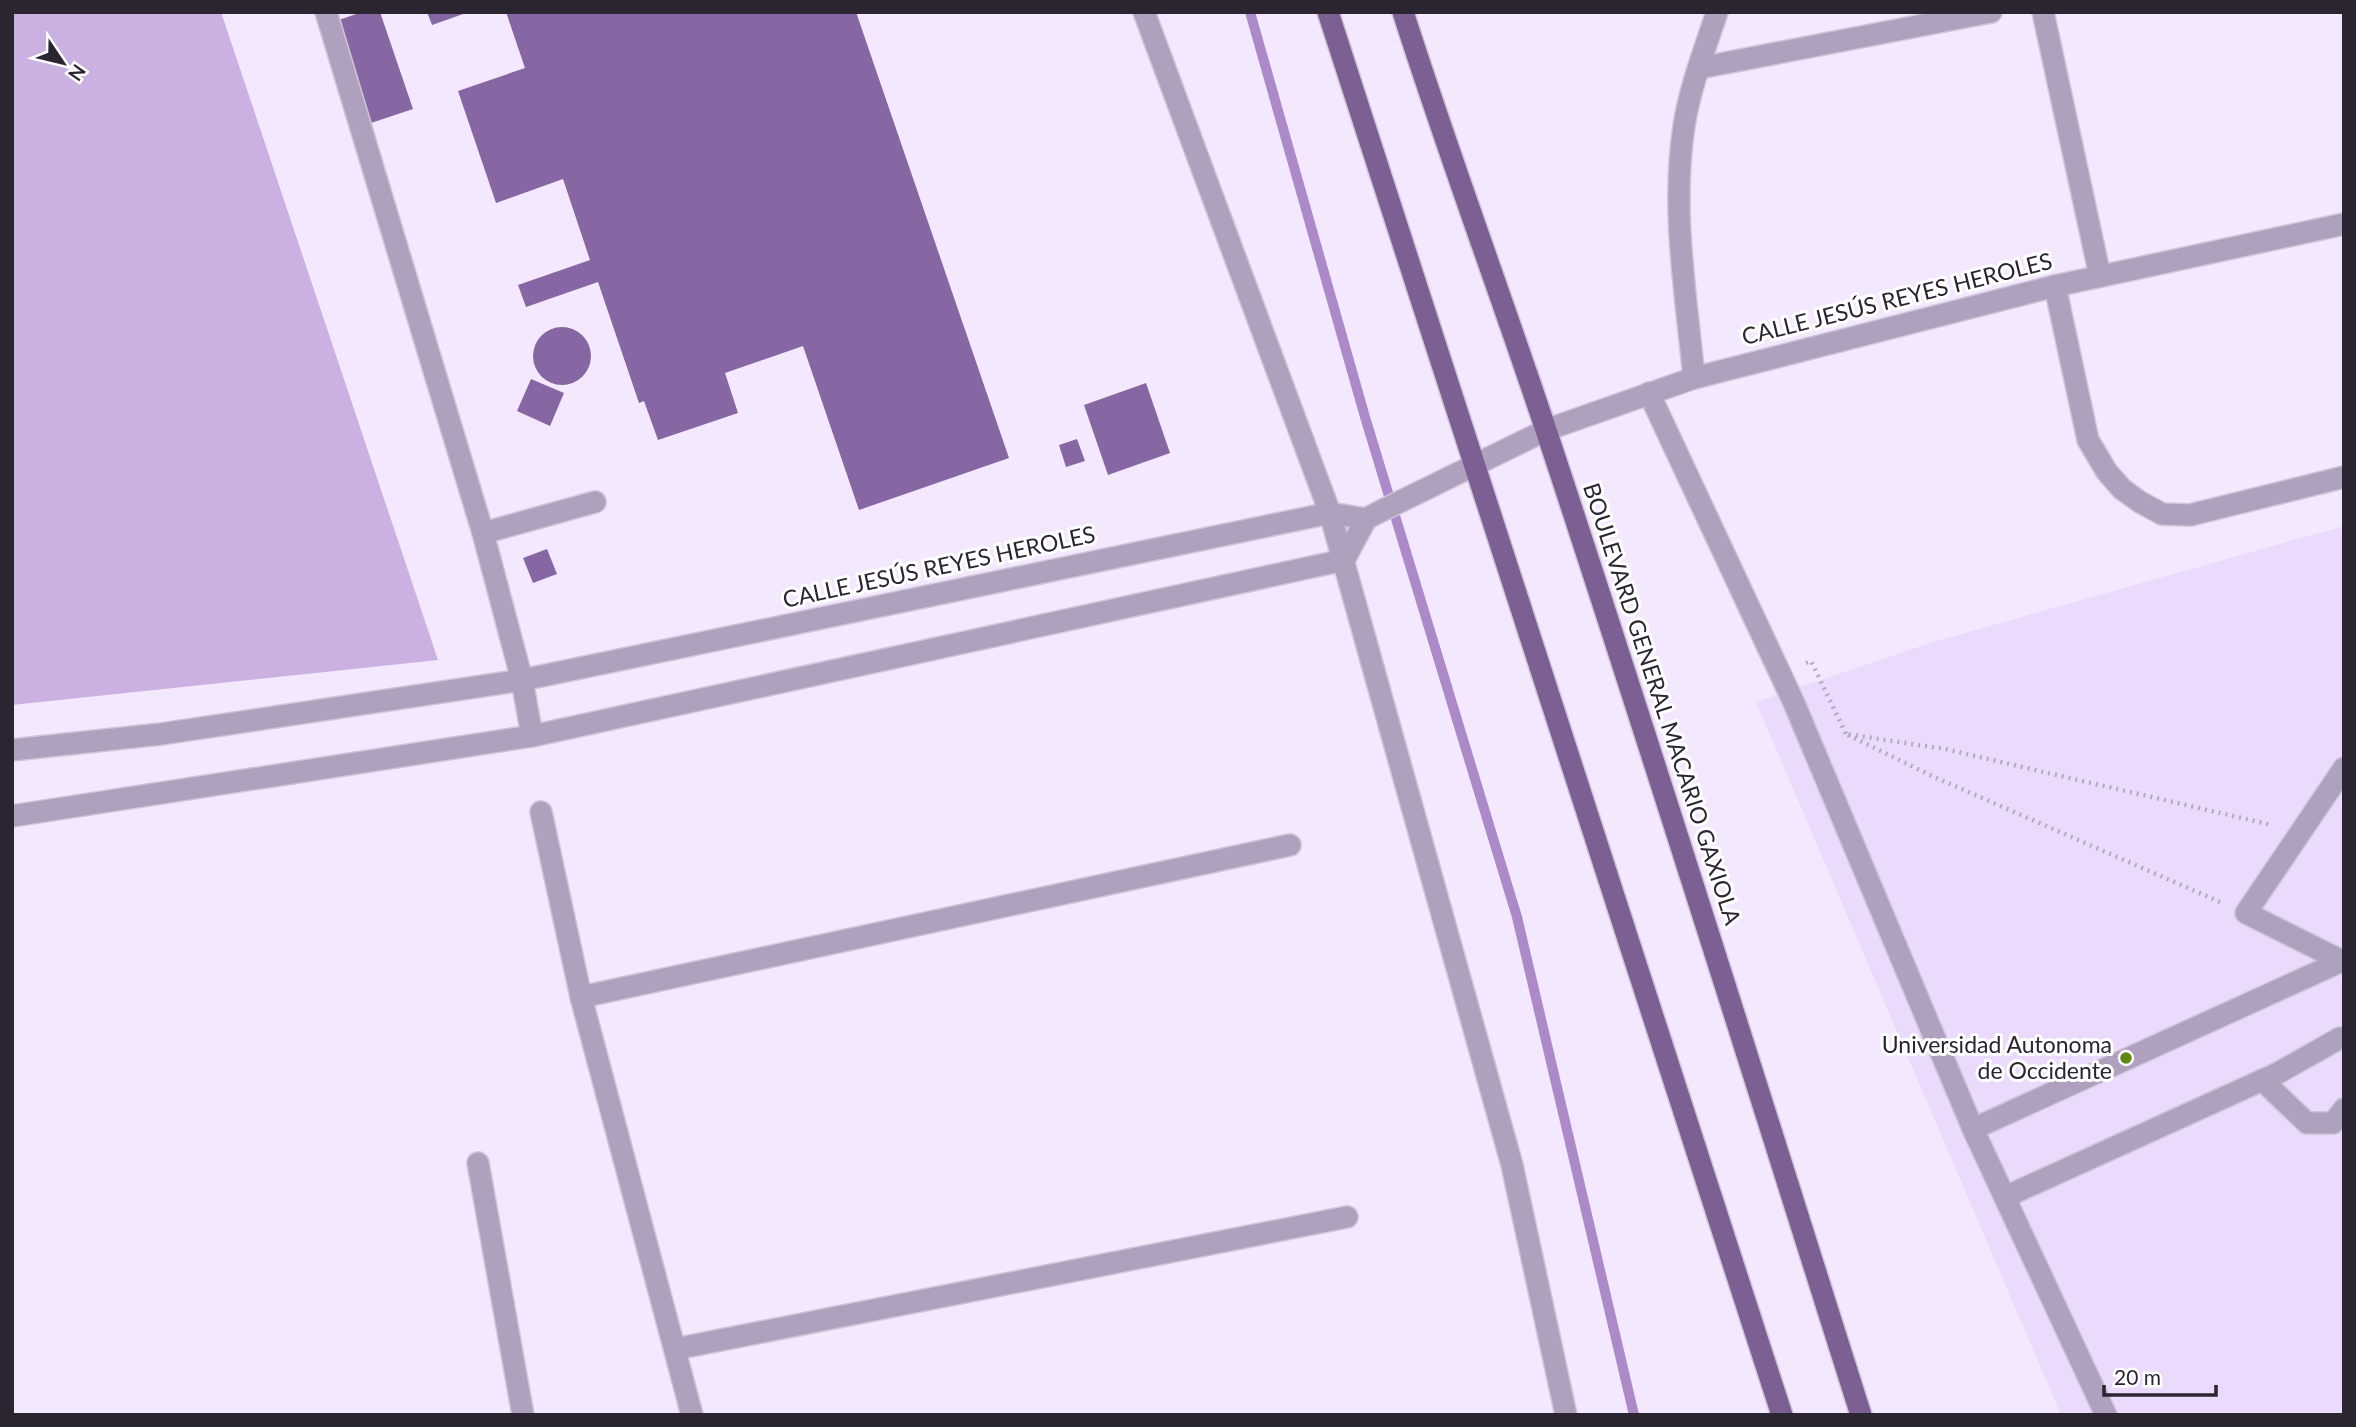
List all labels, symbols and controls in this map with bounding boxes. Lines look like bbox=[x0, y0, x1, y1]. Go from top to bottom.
north arrow bbox=[28, 28, 98, 98]
text: N bbox=[64, 60, 91, 86]
street label: CALLE JESÚS REYES HEROLES bbox=[1739, 246, 2055, 350]
street label: BOULEVARD GENERAL MACARIO GAXIOLA bbox=[1578, 479, 1748, 929]
street label: CALLE JESÚS REYES HEROLES bbox=[780, 519, 1098, 613]
place label: Universidad Autonoma de Occidente bbox=[1882, 1030, 2112, 1084]
marker: Universidad Autonoma de Occidente bbox=[2118, 1050, 2134, 1066]
scale bar bbox=[2104, 1354, 2216, 1398]
text: 20 m bbox=[2114, 1364, 2161, 1389]

